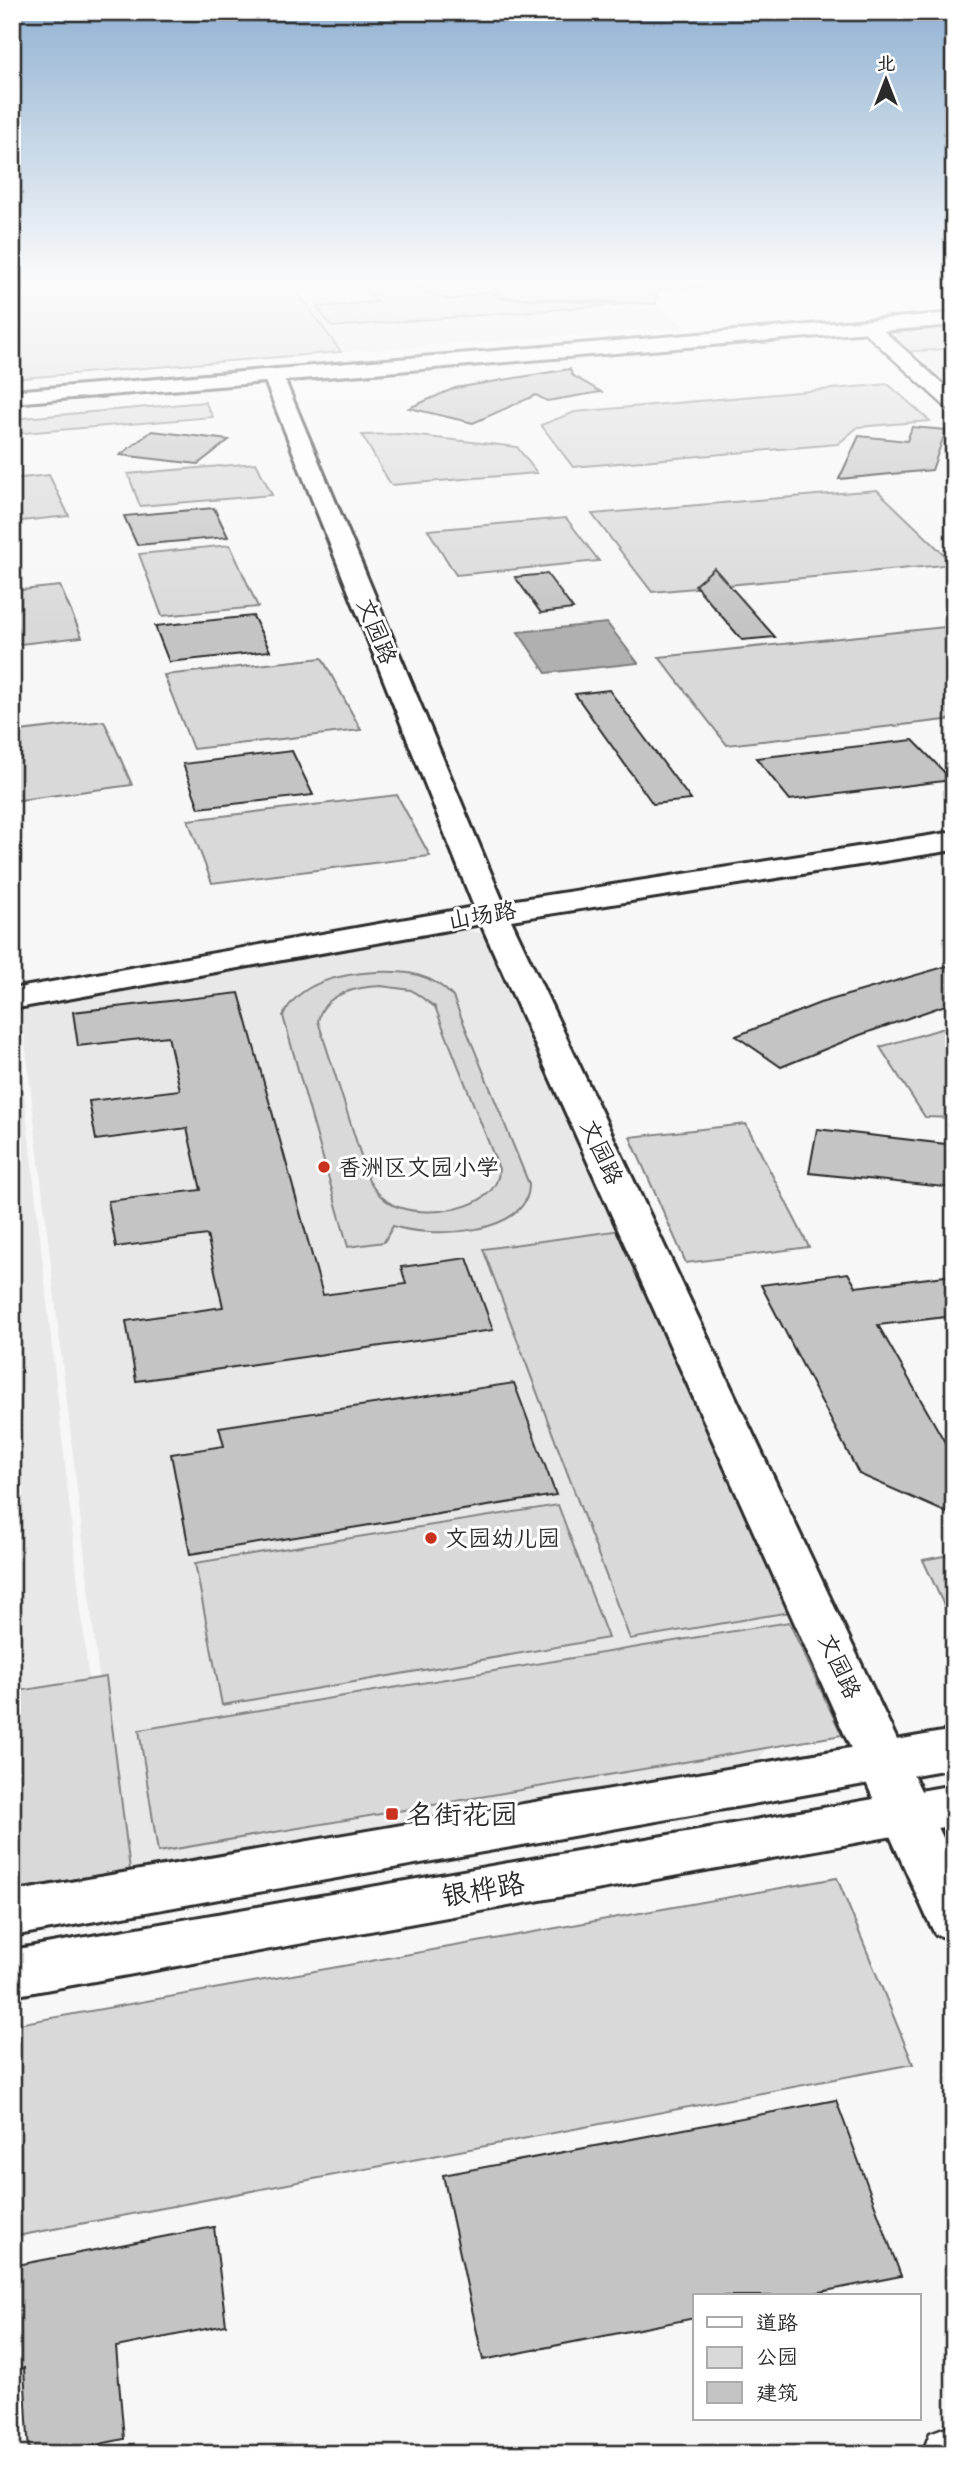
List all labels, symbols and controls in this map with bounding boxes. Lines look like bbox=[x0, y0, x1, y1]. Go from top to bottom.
north arrow bbox=[850, 46, 920, 116]
text: 北 bbox=[876, 47, 896, 80]
street label: 文园路 bbox=[345, 592, 408, 671]
street label: 山场路 bbox=[445, 889, 520, 942]
street label: 文园路 bbox=[568, 1112, 635, 1192]
place label: 香洲区文园小学 bbox=[338, 1147, 499, 1188]
marker: 香洲区文园小学 bbox=[316, 1159, 332, 1175]
place label: 文园幼儿园 bbox=[445, 1518, 560, 1559]
marker: 文园幼儿园 bbox=[423, 1530, 439, 1546]
street label: 文园路 bbox=[806, 1626, 873, 1706]
place label: 名街花园 bbox=[406, 1790, 518, 1839]
marker: 名街花园 bbox=[384, 1806, 400, 1822]
street label: 银桦路 bbox=[437, 1858, 529, 1921]
legend bbox=[693, 2294, 920, 2420]
text: 道路 bbox=[756, 2304, 798, 2342]
text: 公园 bbox=[756, 2338, 798, 2376]
text: 建筑 bbox=[756, 2374, 798, 2412]

